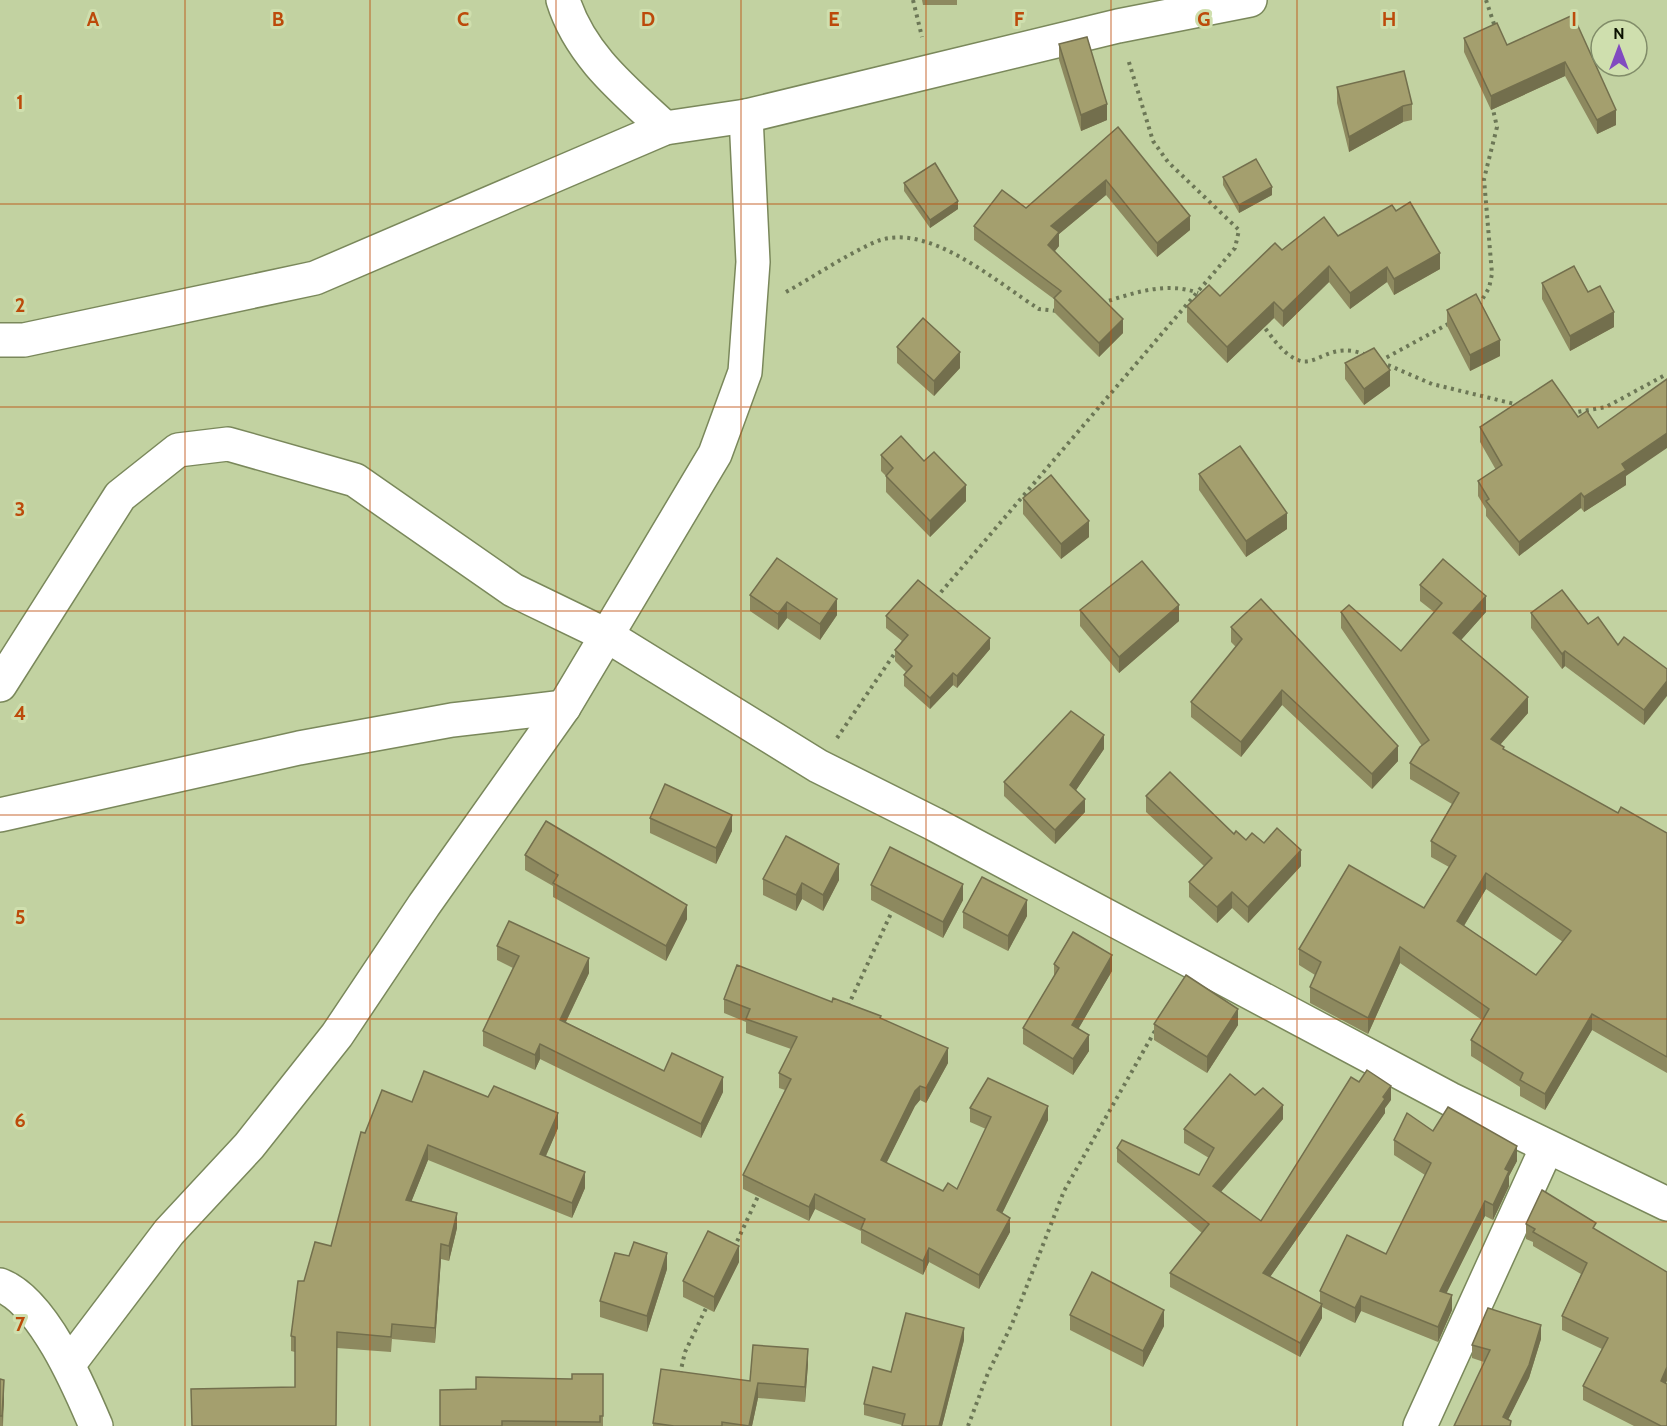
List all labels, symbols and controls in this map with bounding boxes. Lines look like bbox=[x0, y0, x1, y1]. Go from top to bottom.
text: A bbox=[87, 7, 100, 31]
text: B bbox=[272, 7, 284, 31]
text: C bbox=[457, 7, 469, 31]
text: D bbox=[641, 7, 655, 31]
text: E bbox=[828, 7, 840, 31]
text: F bbox=[1014, 7, 1025, 31]
text: G bbox=[1197, 7, 1211, 31]
text: H bbox=[1382, 7, 1396, 31]
text: I bbox=[1571, 7, 1577, 31]
north arrow bbox=[1589, 18, 1649, 78]
text: N bbox=[1613, 24, 1625, 43]
text: 1 bbox=[16, 90, 24, 114]
text: 2 bbox=[15, 293, 25, 317]
text: 3 bbox=[15, 497, 25, 521]
text: 4 bbox=[14, 701, 26, 725]
text: 5 bbox=[15, 905, 25, 929]
text: 6 bbox=[14, 1108, 26, 1132]
text: 7 bbox=[15, 1312, 26, 1336]

